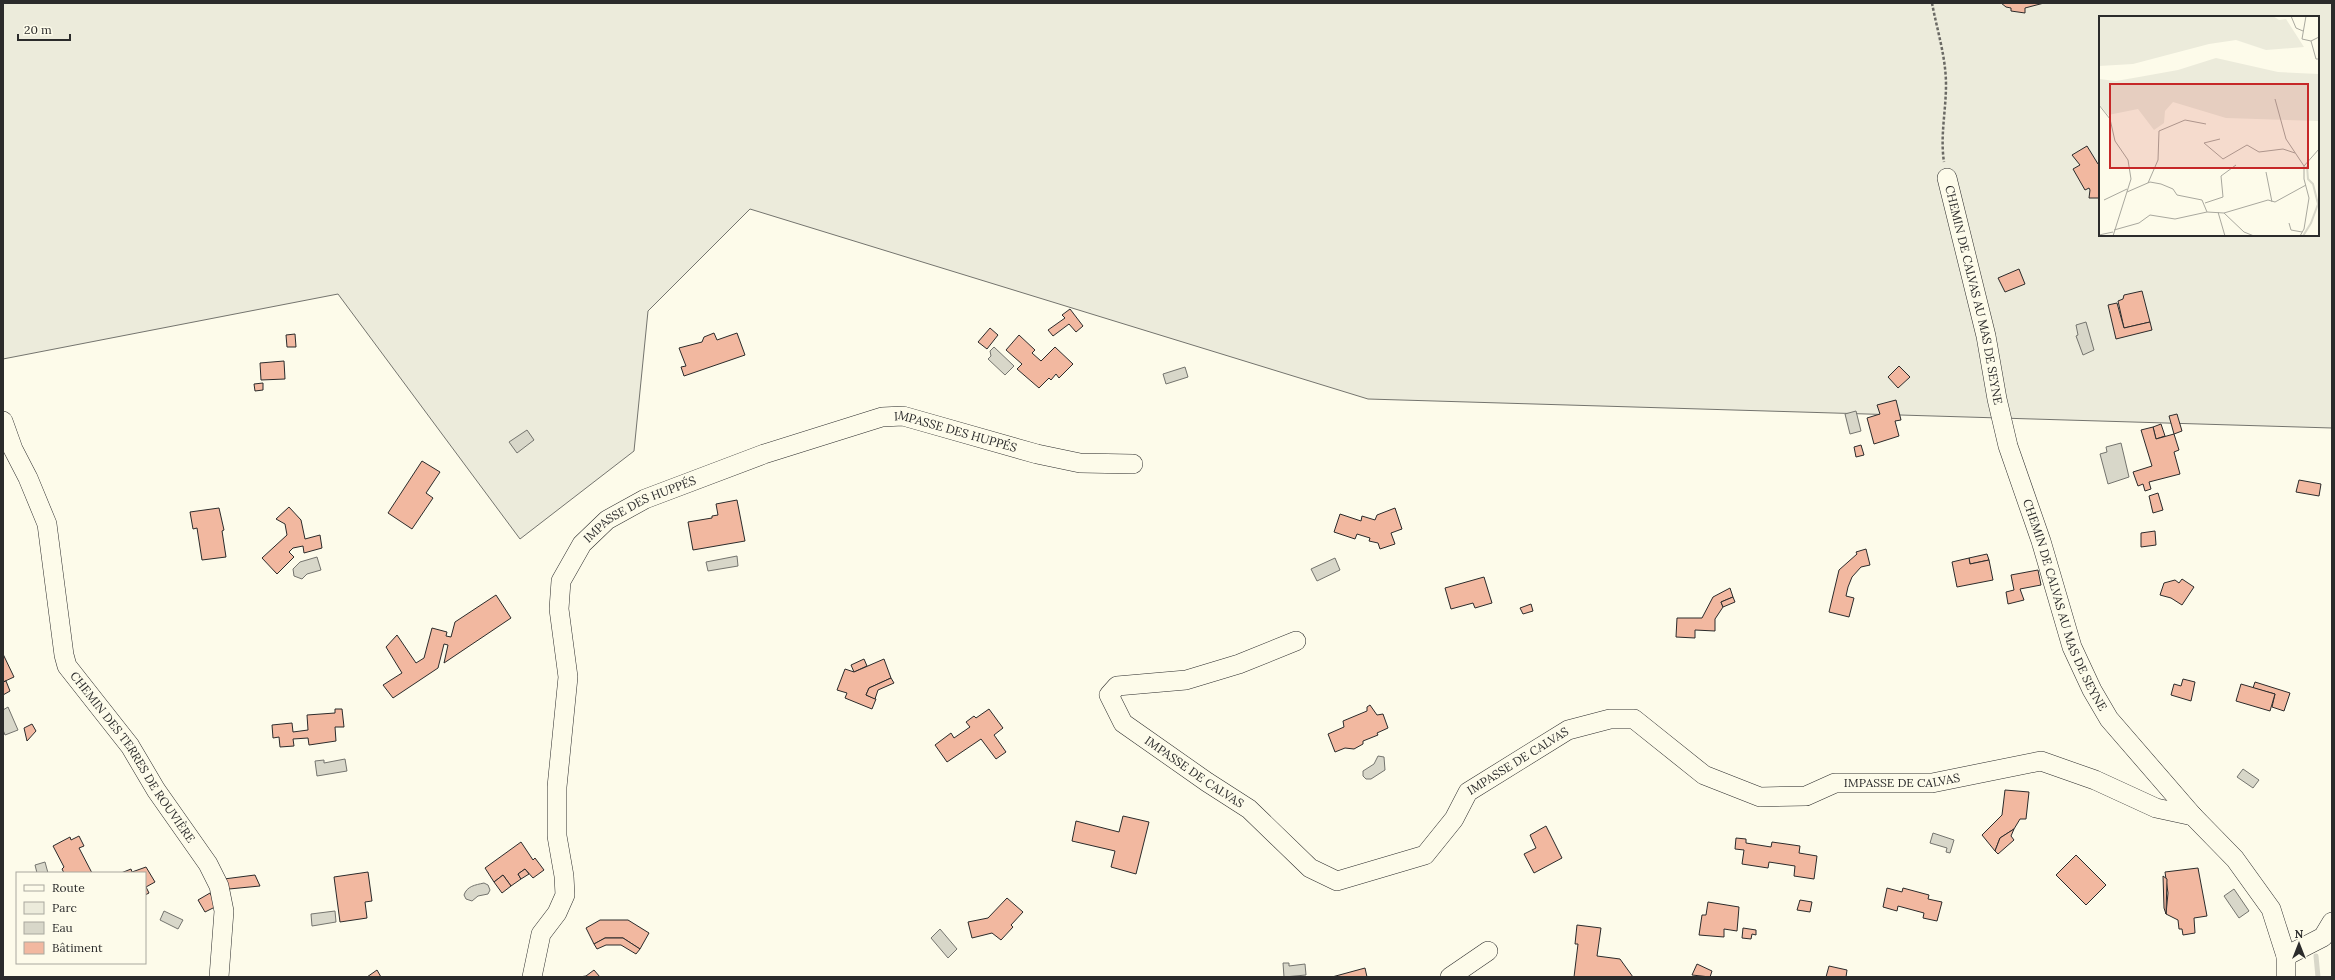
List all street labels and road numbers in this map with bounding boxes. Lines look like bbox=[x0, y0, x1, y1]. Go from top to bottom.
street label: CHEMIN DE CALVAS AU MAS DE SEYNE bbox=[1942, 184, 2006, 406]
street label: IMPASSE DES HUPPÉS bbox=[894, 407, 1019, 455]
street label: IMPASSE DES HUPPÉS bbox=[580, 472, 698, 546]
street label: CHEMIN DE CALVAS AU MAS DE SEYNE bbox=[2020, 497, 2111, 713]
street label: CHEMIN DES TERRES DE ROUVIÈRE bbox=[67, 668, 199, 845]
street label: IMPASSE DE CALVAS bbox=[1464, 723, 1571, 798]
street label: IMPASSE DE CALVAS bbox=[1142, 733, 1247, 811]
street label: IMPASSE DE CALVAS bbox=[1844, 770, 1961, 790]

